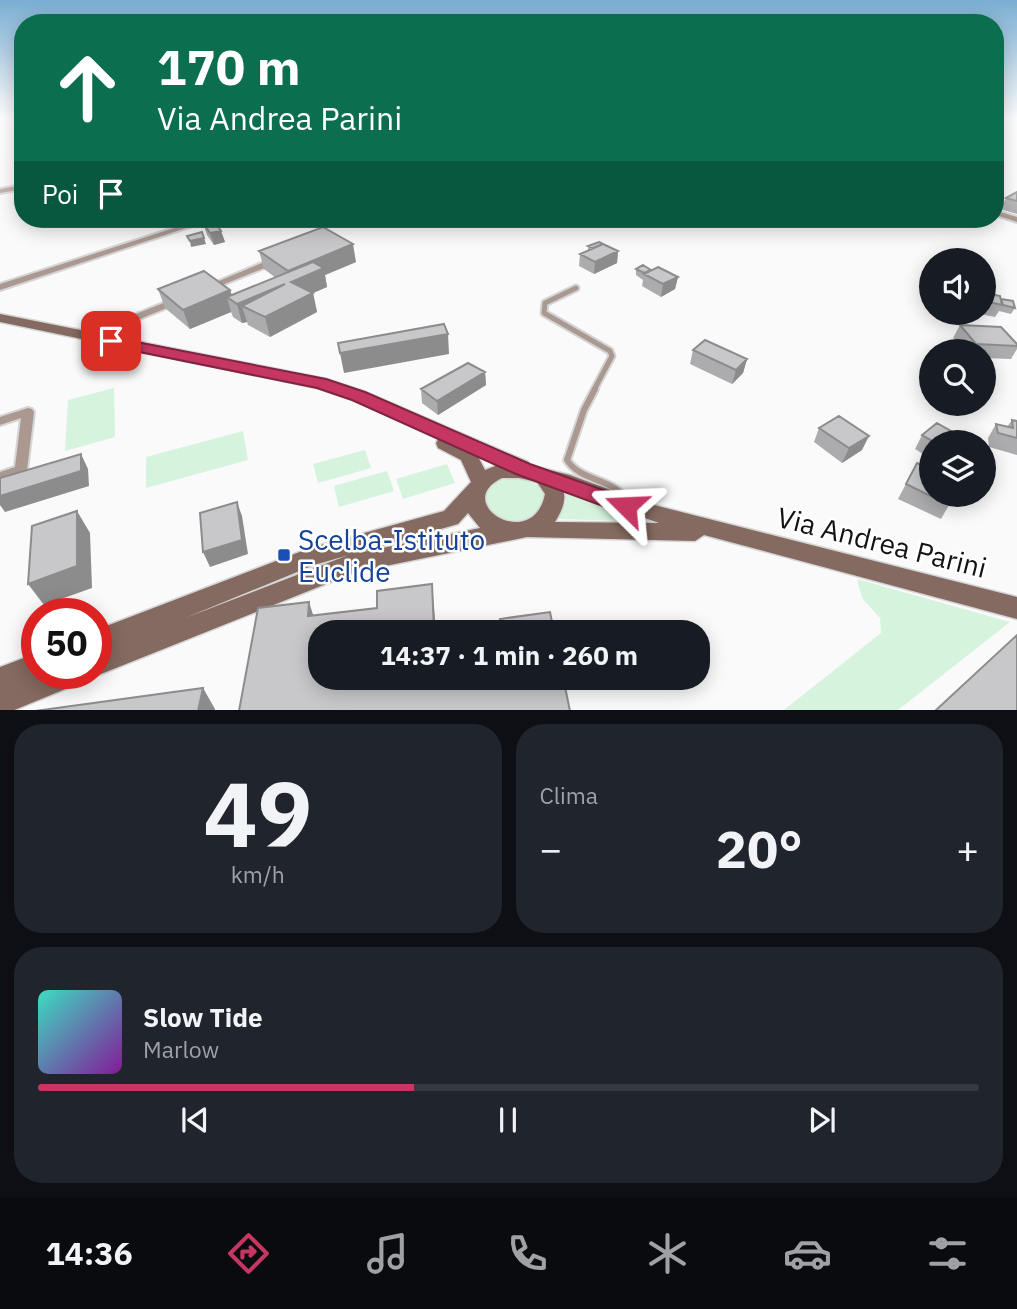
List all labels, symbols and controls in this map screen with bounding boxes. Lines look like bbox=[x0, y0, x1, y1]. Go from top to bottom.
text: 170 m bbox=[157, 35, 301, 98]
icon: ahead bbox=[42, 42, 133, 133]
text: Via Andrea Parini bbox=[157, 97, 402, 139]
icon: arrive bbox=[92, 175, 130, 213]
text: Poi bbox=[42, 177, 78, 211]
map controls bbox=[919, 248, 996, 507]
button: sound bbox=[919, 248, 996, 325]
pin bbox=[81, 311, 141, 371]
icon: arrive bbox=[92, 322, 130, 360]
button: search bbox=[919, 339, 996, 416]
button: layers bbox=[919, 430, 996, 507]
position arrow bbox=[589, 469, 663, 543]
street label: Via Andrea Parini bbox=[773, 498, 991, 586]
place label: Scelba-Istituto Euclide bbox=[298, 521, 485, 590]
marker: Scelba-Istituto Euclide bbox=[276, 547, 292, 563]
speed limit sign: 50 bbox=[21, 598, 112, 689]
text: 14:37 · 1 min · 260 m bbox=[380, 638, 638, 672]
text: 49 bbox=[203, 754, 312, 872]
text: Clima bbox=[540, 780, 598, 810]
text: 20° bbox=[716, 815, 803, 882]
text: − bbox=[540, 824, 562, 873]
text: + bbox=[956, 824, 979, 873]
text: km/h bbox=[231, 859, 285, 889]
text: Slow Tide bbox=[143, 1000, 263, 1034]
text: Marlow bbox=[143, 1034, 219, 1064]
icon: previous bbox=[176, 1101, 214, 1139]
icon: pause bbox=[489, 1101, 527, 1139]
icon: next bbox=[803, 1101, 841, 1139]
icon: directions bbox=[224, 1229, 273, 1278]
icon: music bbox=[363, 1229, 412, 1278]
icon: phone bbox=[503, 1229, 552, 1278]
icon: climate bbox=[643, 1229, 692, 1278]
icon: car bbox=[783, 1229, 832, 1278]
icon: filters bbox=[923, 1229, 972, 1278]
text: 14:36 bbox=[45, 1232, 133, 1274]

